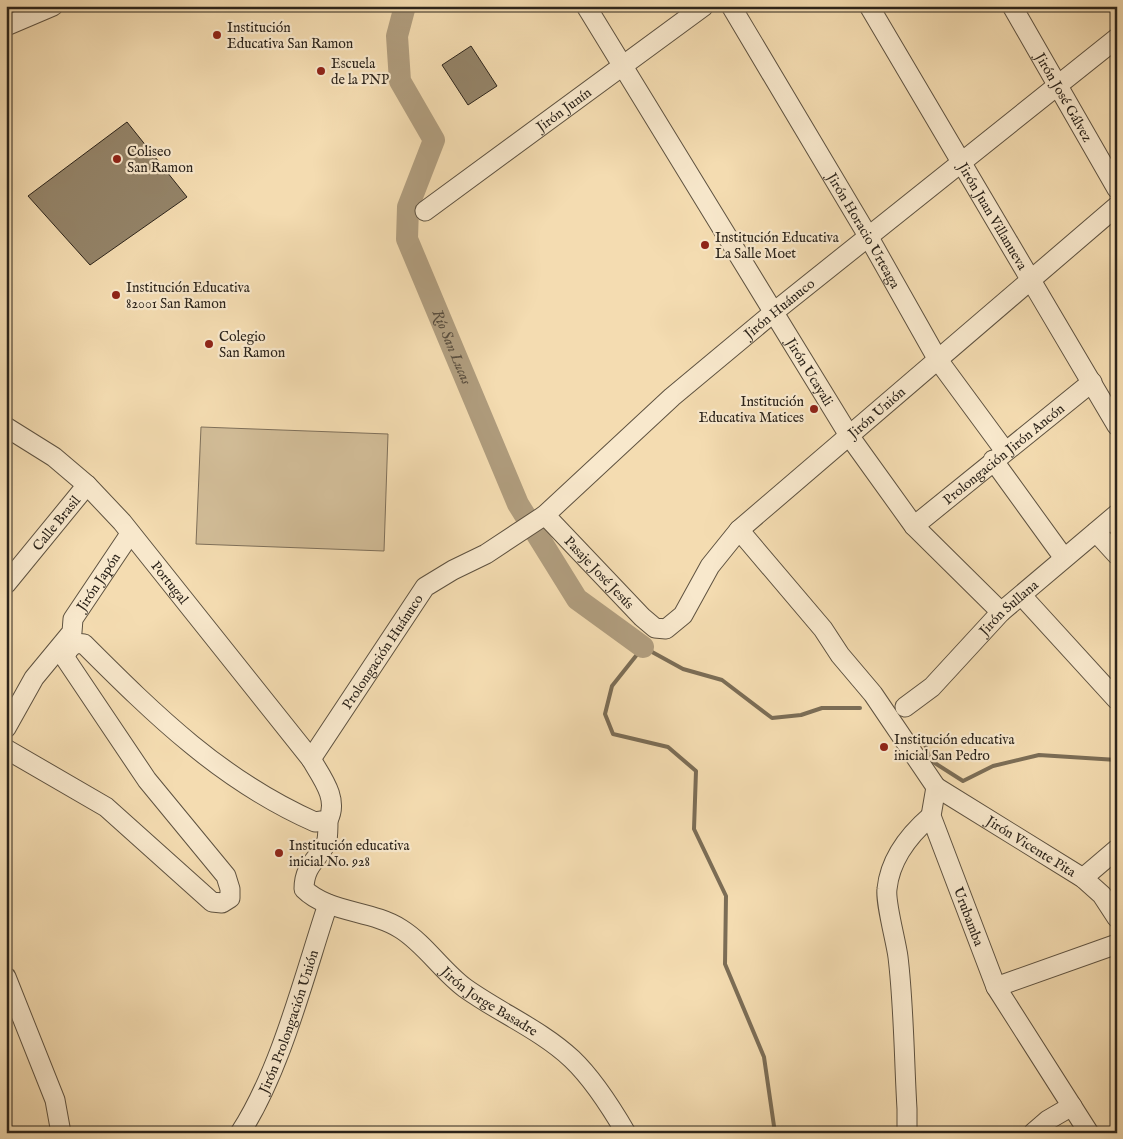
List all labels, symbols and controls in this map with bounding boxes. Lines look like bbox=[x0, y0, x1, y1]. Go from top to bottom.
place label: Institución Educativa San Ramon bbox=[227, 19, 354, 53]
marker: Institución Educativa San Ramon bbox=[211, 29, 223, 41]
street label: Jirón José Gálvez bbox=[1030, 48, 1096, 146]
place label: Escuela de la PNP bbox=[331, 55, 389, 89]
marker: Escuela de la PNP bbox=[315, 65, 327, 77]
street label: Jirón Junín bbox=[532, 83, 596, 137]
place label: Coliseo San Ramon bbox=[127, 143, 194, 177]
marker: Coliseo San Ramon bbox=[111, 153, 123, 165]
street label: Jirón Juan Villanueva bbox=[952, 158, 1031, 274]
street label: Jirón Horacio Urteaga bbox=[821, 168, 904, 293]
place label: Institución Educativa La Salle Moet bbox=[715, 229, 840, 263]
marker: Institución Educativa La Salle Moet bbox=[699, 239, 711, 251]
street label: Jirón Huánuco bbox=[739, 275, 819, 344]
place label: Institución Educativa 82001 San Ramon bbox=[126, 279, 251, 313]
marker: Institución Educativa 82001 San Ramon bbox=[110, 289, 122, 301]
water label: Río San Lucas bbox=[428, 307, 476, 388]
place label: Colegio San Ramon bbox=[219, 328, 286, 362]
street label: Jirón Ucayali bbox=[781, 333, 837, 410]
marker: Colegio San Ramon bbox=[203, 338, 215, 350]
street label: Jirón Unión bbox=[843, 383, 910, 444]
place label: Institución Educativa Matices bbox=[699, 393, 805, 427]
street label: Prolongación Jirón Ancón bbox=[940, 400, 1069, 509]
marker: Institución Educativa Matices bbox=[808, 403, 820, 415]
street label: Calle Brasil bbox=[29, 492, 85, 555]
street label: Pasaje José Jesús bbox=[560, 533, 638, 613]
street label: Jirón Japón bbox=[72, 549, 125, 616]
street label: Portugal bbox=[147, 558, 192, 608]
street label: Jirón Sullana bbox=[974, 576, 1043, 641]
street label: Prolongación Huánuco bbox=[339, 591, 428, 713]
place label: Institución educativa inicial San Pedro bbox=[894, 731, 1016, 765]
marker: Institución educativa inicial San Pedro bbox=[878, 741, 890, 753]
street label: Jirón Vicente Pita bbox=[981, 811, 1080, 882]
place label: Institución educativa inicial No. 928 bbox=[289, 837, 411, 871]
marker: Institución educativa inicial No. 928 bbox=[273, 847, 285, 859]
street label: Urubamba bbox=[949, 885, 988, 950]
street label: Jirón Prolongación Unión bbox=[254, 947, 323, 1098]
street label: Jirón Jorge Basadre bbox=[435, 962, 541, 1041]

